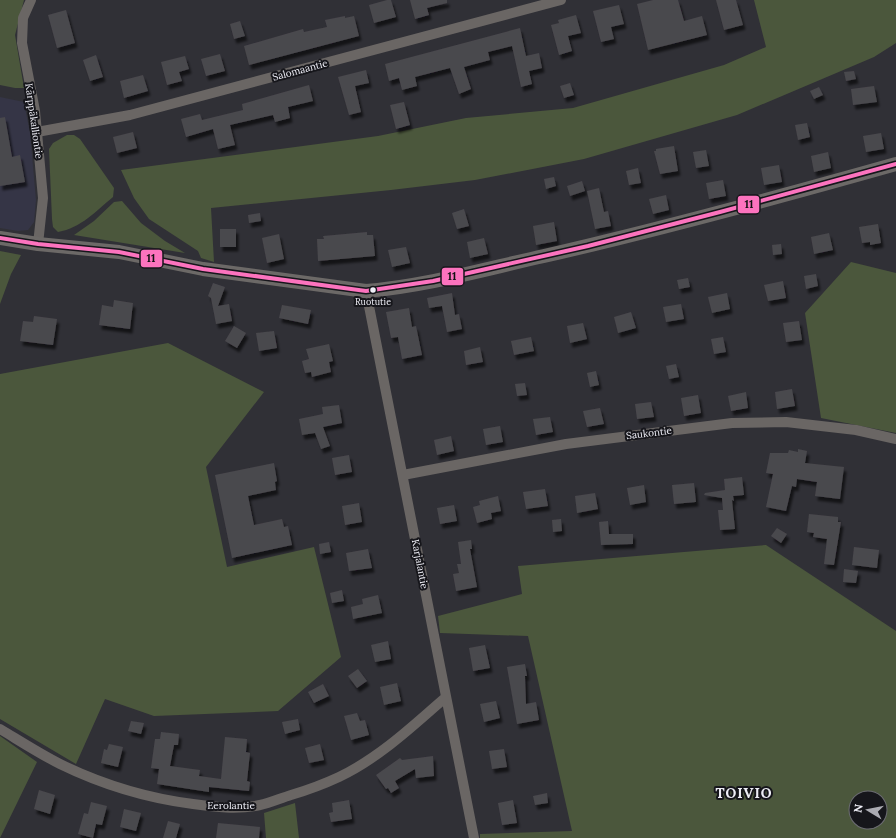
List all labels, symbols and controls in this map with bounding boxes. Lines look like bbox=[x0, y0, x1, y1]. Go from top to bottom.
street label: Salomaantie bbox=[271, 56, 330, 84]
street label: Kärppäkalliontie bbox=[22, 82, 46, 160]
line badge: 11 bbox=[737, 195, 760, 214]
text: 11 bbox=[745, 197, 754, 211]
line badge: 11 bbox=[140, 249, 163, 268]
text: 11 bbox=[147, 251, 156, 265]
line badge: 11 bbox=[441, 267, 464, 286]
text: 11 bbox=[448, 269, 457, 283]
marker: Ruotutie bbox=[368, 285, 378, 295]
place label: Ruotutie bbox=[355, 296, 391, 307]
street label: Saukontie bbox=[625, 424, 673, 442]
street label: Karjalantie bbox=[409, 538, 431, 590]
district label: TOIVIO bbox=[715, 784, 773, 802]
north arrow bbox=[848, 790, 888, 830]
street label: Eerolantie bbox=[207, 799, 255, 812]
text: N bbox=[851, 802, 866, 814]

